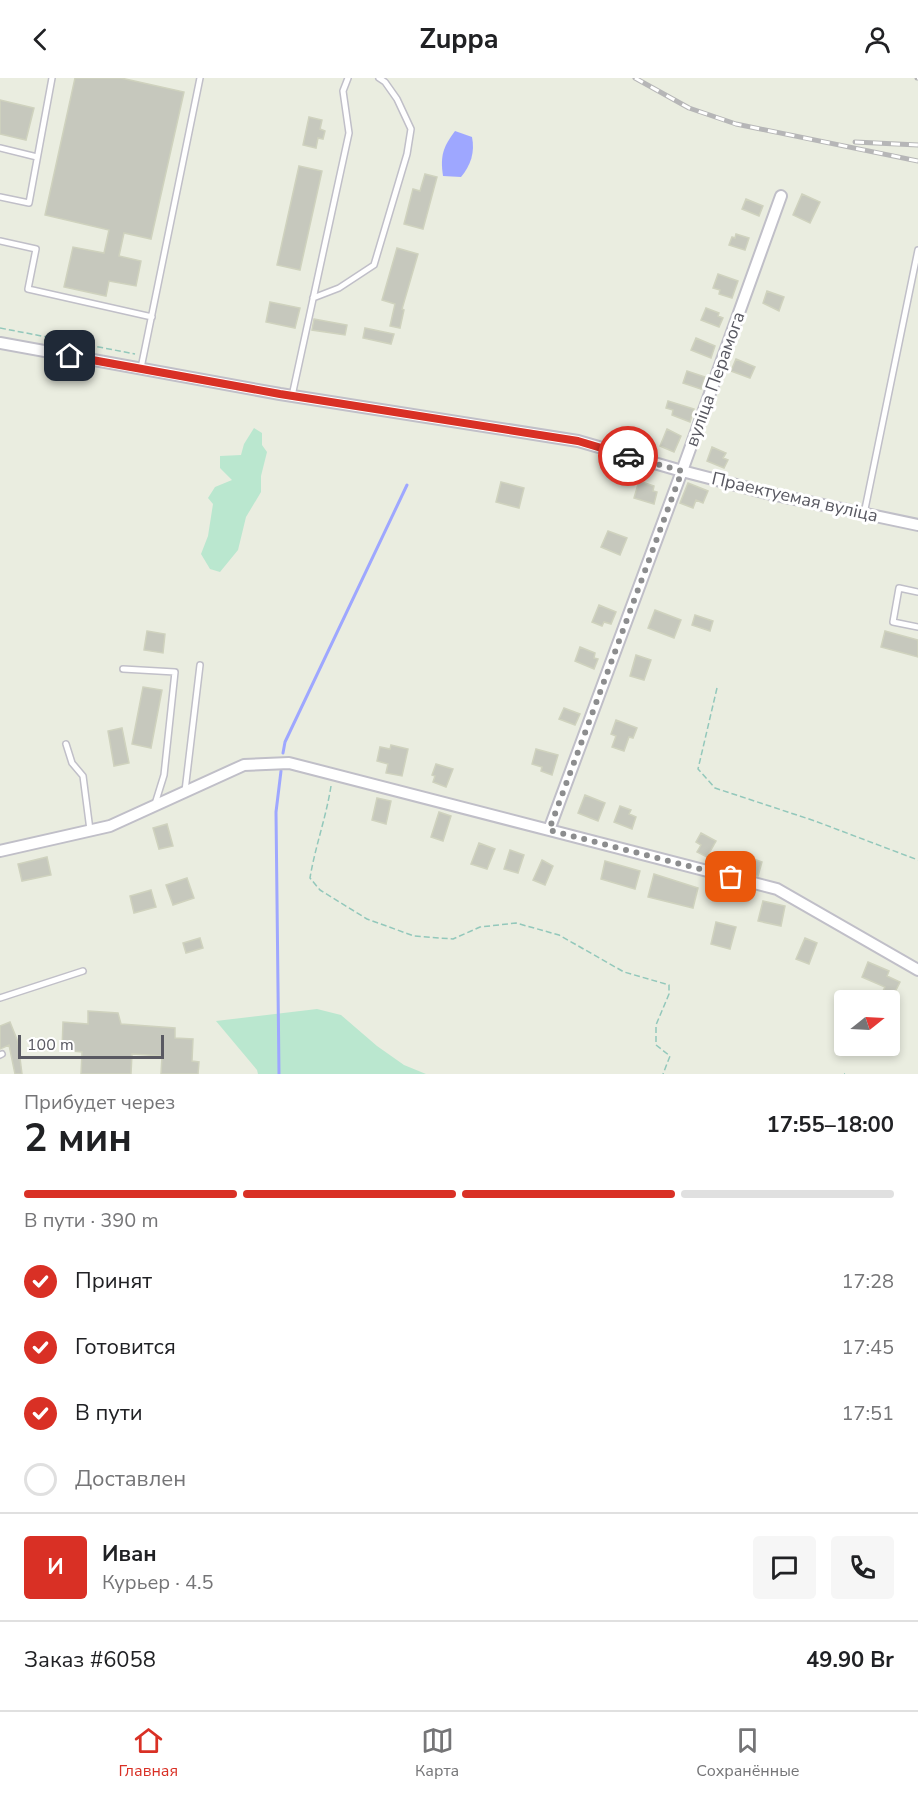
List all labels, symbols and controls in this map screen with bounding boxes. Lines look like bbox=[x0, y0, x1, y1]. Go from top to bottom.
text: Zuppa bbox=[420, 21, 498, 58]
icon: back bbox=[24, 23, 57, 56]
icon: person bbox=[861, 23, 894, 56]
street label: вуліца Перамога bbox=[679, 308, 751, 450]
pin bbox=[44, 330, 95, 381]
icon: home bbox=[53, 339, 86, 372]
courier bbox=[598, 426, 658, 486]
icon: car bbox=[612, 440, 645, 473]
street label: Праектуемая вуліца bbox=[709, 466, 881, 528]
pin bbox=[705, 851, 756, 902]
icon: bag bbox=[714, 860, 747, 893]
north arrow bbox=[834, 990, 900, 1056]
map controls bbox=[834, 990, 900, 1056]
scale bar bbox=[18, 1032, 164, 1060]
text: 100 m bbox=[27, 1034, 74, 1056]
text: Прибудет через bbox=[24, 1089, 175, 1116]
text: 17:55–18:00 bbox=[766, 1110, 894, 1140]
text: 2 мин bbox=[24, 1112, 132, 1165]
text: В пути · 390 m bbox=[24, 1207, 159, 1234]
icon: check bbox=[24, 1265, 57, 1298]
text: Принят bbox=[75, 1266, 152, 1296]
text: 17:28 bbox=[841, 1268, 894, 1295]
icon: check bbox=[24, 1331, 57, 1364]
text: Готовится bbox=[75, 1332, 176, 1362]
text: 17:45 bbox=[841, 1334, 894, 1361]
icon: check bbox=[24, 1397, 57, 1430]
text: В пути bbox=[75, 1398, 143, 1428]
text: 17:51 bbox=[841, 1400, 894, 1427]
text: Доставлен bbox=[75, 1464, 186, 1494]
button: chat bbox=[753, 1536, 816, 1599]
button: phone bbox=[831, 1536, 894, 1599]
text: Иван bbox=[102, 1539, 157, 1569]
text: И bbox=[47, 1552, 64, 1582]
text: Курьер · 4.5 bbox=[102, 1569, 214, 1596]
text: Заказ #6058 bbox=[24, 1645, 156, 1675]
text: 49.90 Br bbox=[806, 1645, 894, 1675]
tab: Главная bbox=[118, 1724, 178, 1782]
tab: Карта bbox=[415, 1724, 459, 1782]
tab: Сохранённые bbox=[696, 1724, 800, 1782]

